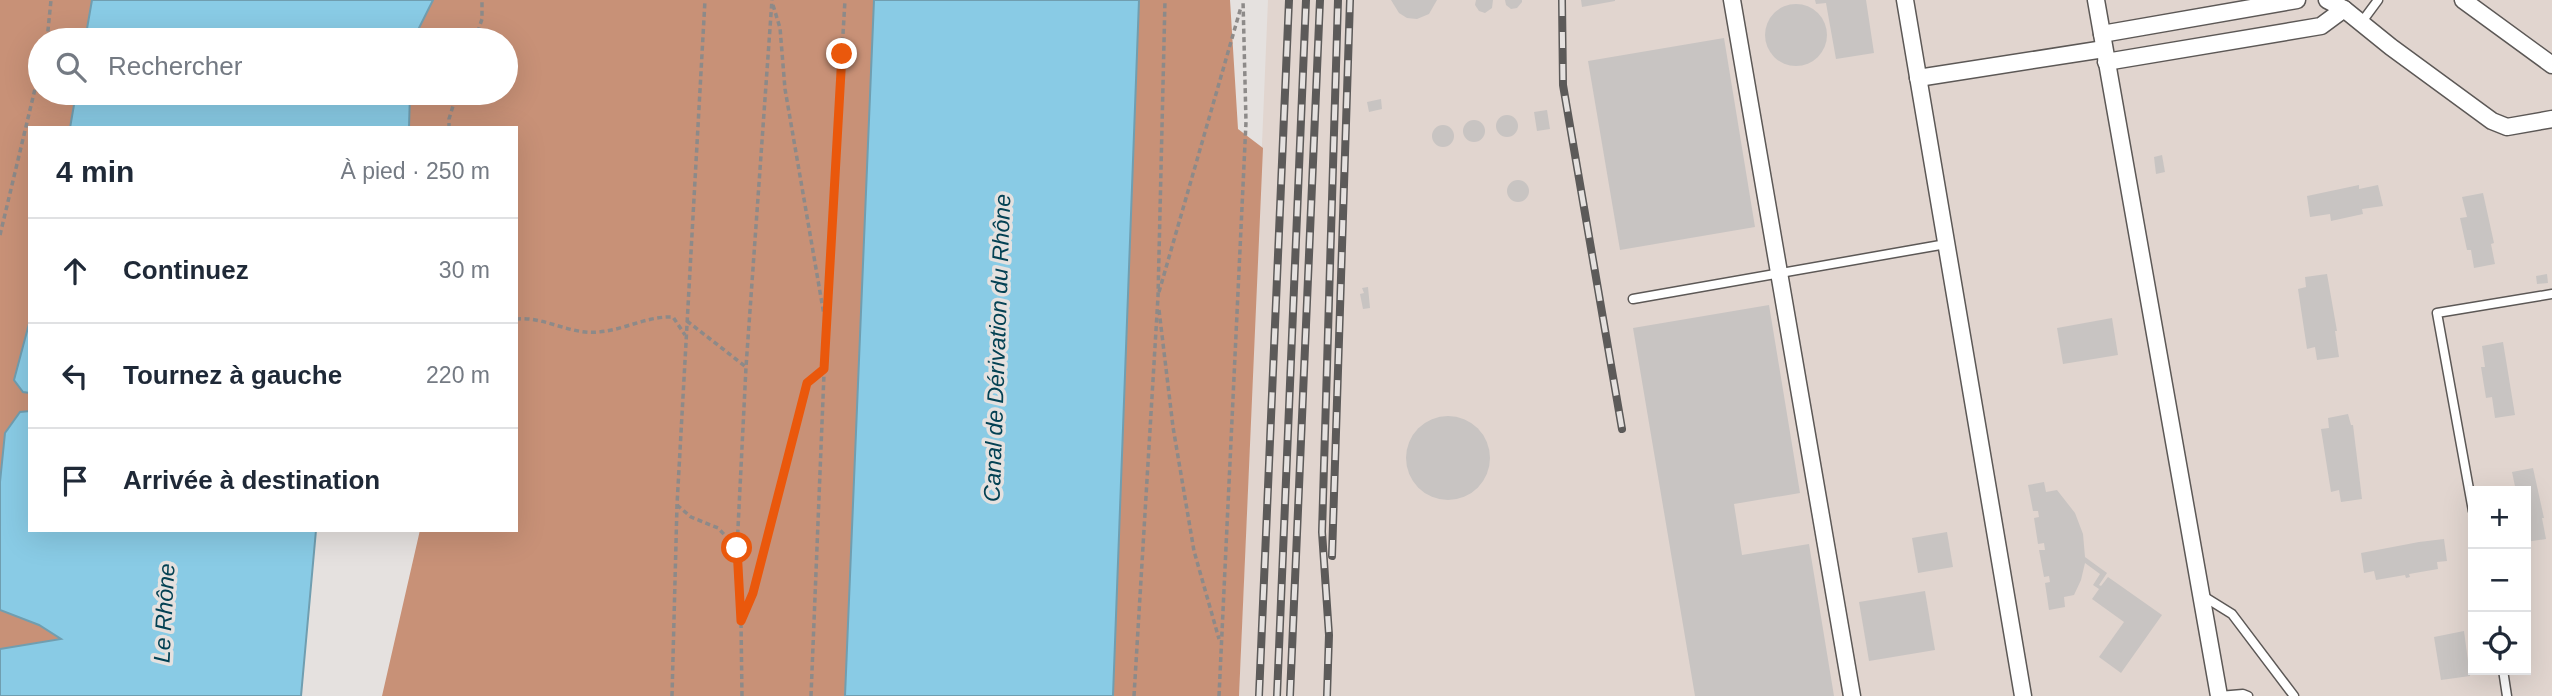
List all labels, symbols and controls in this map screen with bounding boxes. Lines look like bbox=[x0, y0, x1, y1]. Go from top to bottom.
search box bbox=[28, 28, 518, 105]
route end bbox=[826, 38, 857, 69]
icon: search bbox=[52, 48, 90, 86]
text: Rechercher bbox=[108, 51, 242, 81]
text: 4 min bbox=[56, 155, 134, 188]
text: À pied · 250 m bbox=[340, 158, 490, 184]
water label: Canal de Dérivation du Rhône bbox=[979, 194, 1015, 502]
icon: ahead bbox=[56, 252, 94, 290]
text: Continuez bbox=[123, 255, 249, 285]
text: 30 m bbox=[439, 257, 490, 283]
icon: left bbox=[56, 357, 94, 395]
text: Tournez à gauche bbox=[123, 360, 342, 390]
text: 220 m bbox=[426, 362, 490, 388]
icon: arrive bbox=[56, 462, 94, 500]
text: Arrivée à destination bbox=[123, 465, 380, 495]
map controls bbox=[2468, 486, 2531, 675]
button: + bbox=[2468, 486, 2531, 549]
route start bbox=[721, 532, 752, 563]
button: − bbox=[2468, 549, 2531, 612]
water label: Le Rhône bbox=[148, 563, 180, 663]
button: locate bbox=[2468, 612, 2531, 675]

